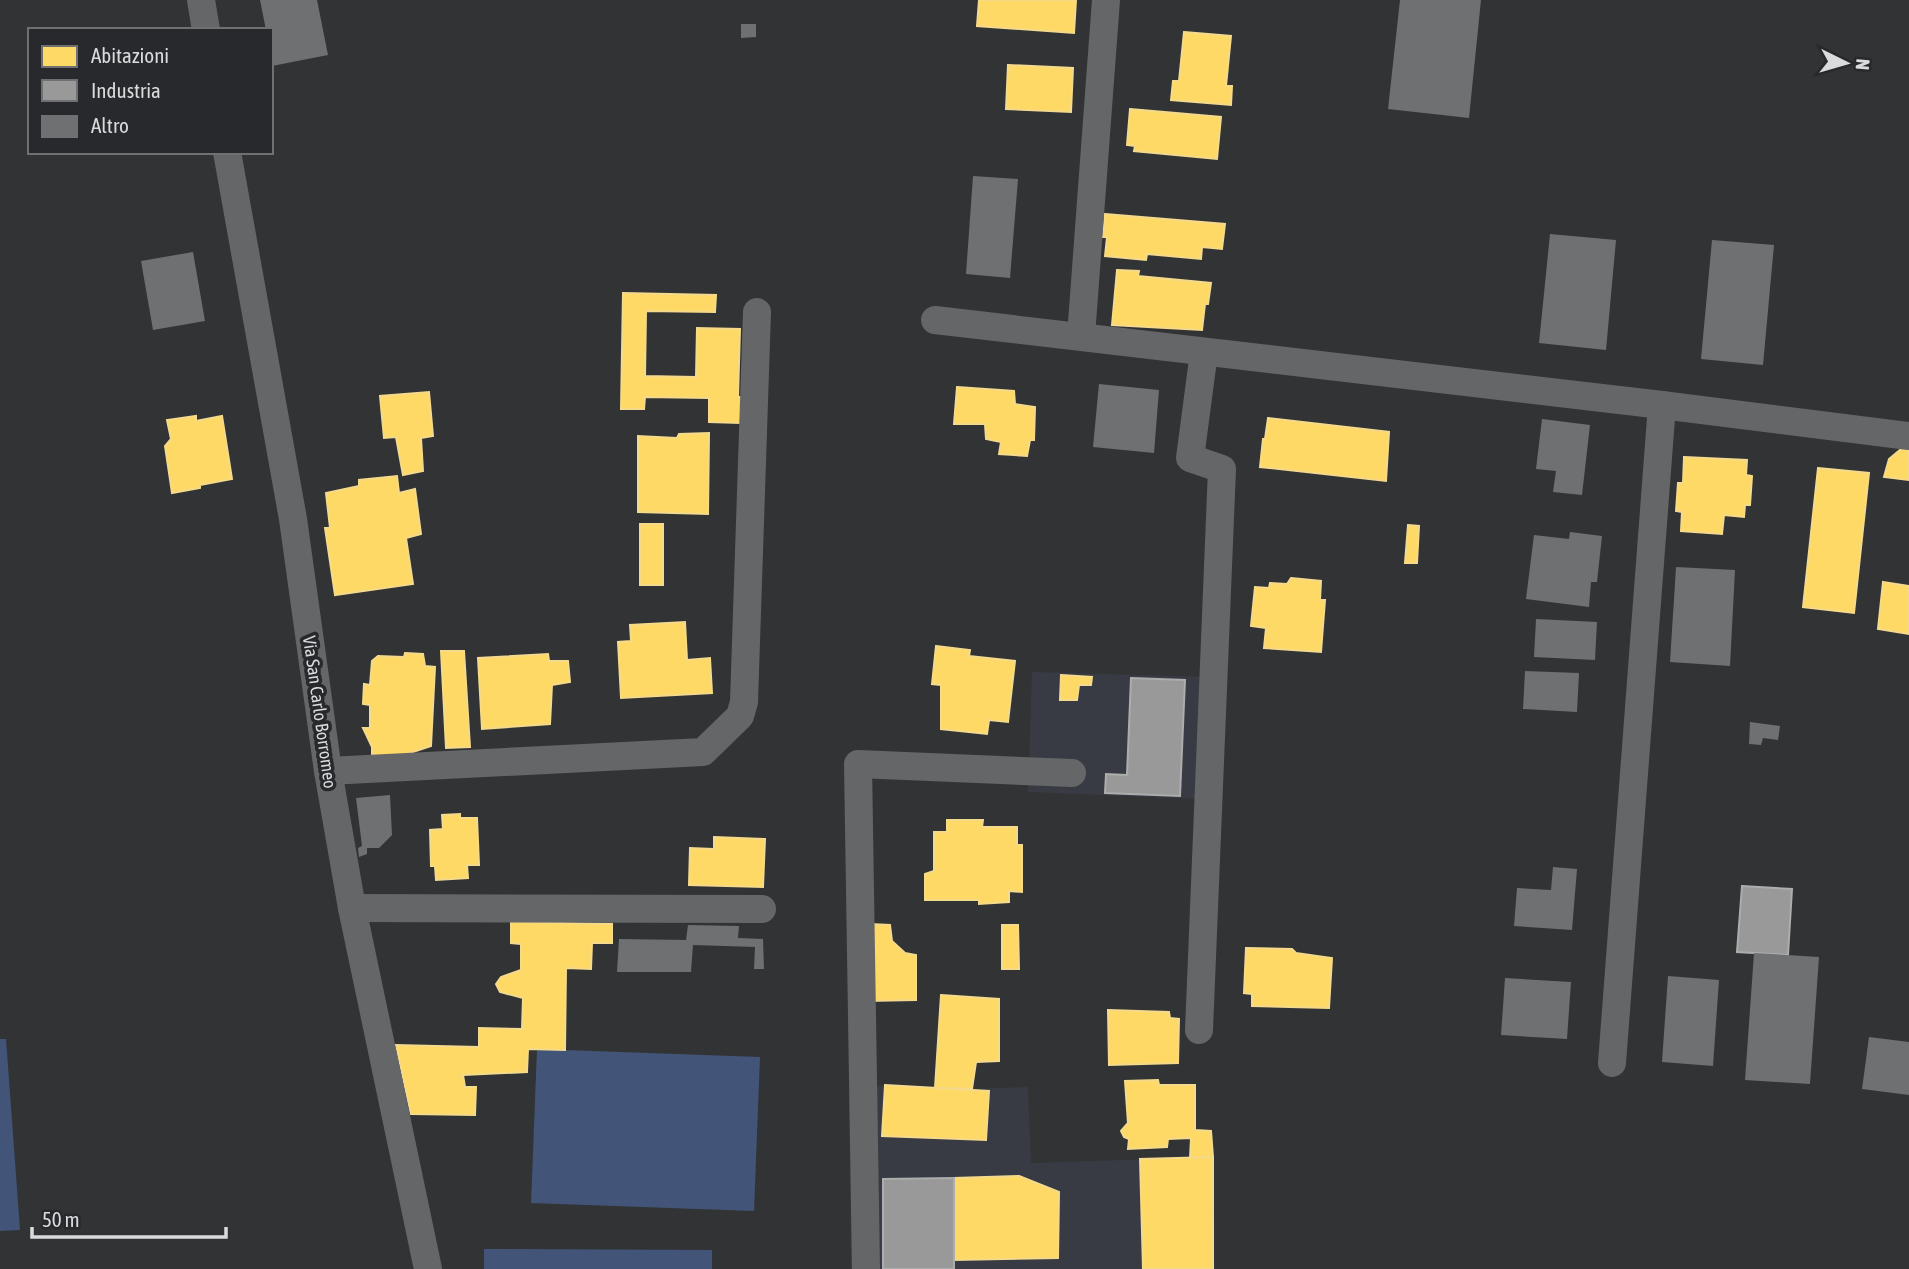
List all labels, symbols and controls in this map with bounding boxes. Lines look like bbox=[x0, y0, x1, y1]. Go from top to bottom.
legend bbox=[28, 28, 273, 154]
north arrow bbox=[1811, 28, 1881, 98]
text: Abitazioni bbox=[91, 43, 169, 67]
text: N bbox=[1851, 58, 1874, 71]
text: Industria bbox=[91, 78, 161, 102]
text: Altro bbox=[91, 113, 129, 137]
street label: Via San Carlo Borromeo bbox=[299, 634, 341, 790]
scale bar bbox=[32, 1196, 226, 1240]
text: 50 m bbox=[42, 1207, 80, 1231]

